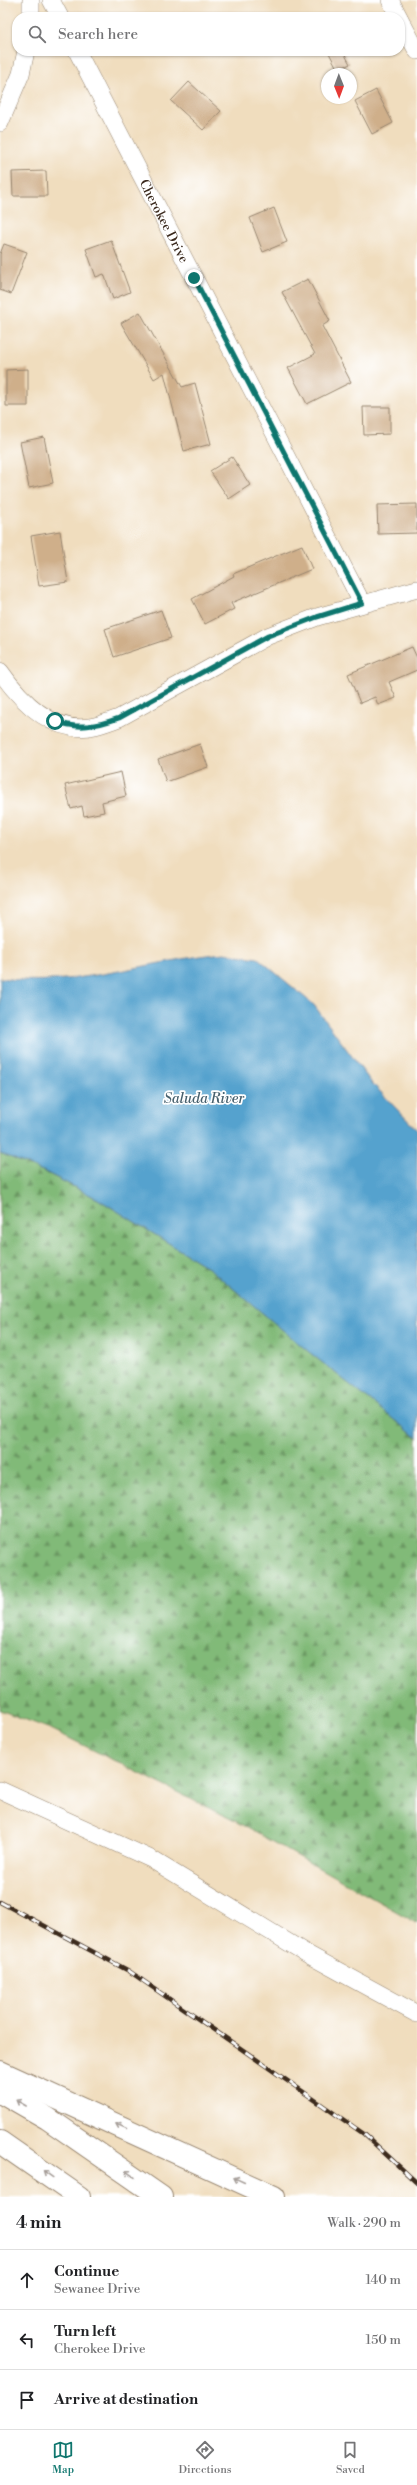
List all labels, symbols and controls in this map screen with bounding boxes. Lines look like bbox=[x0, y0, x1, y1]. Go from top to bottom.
search box bbox=[12, 12, 405, 56]
icon: search bbox=[26, 23, 48, 45]
text: Search here bbox=[58, 25, 138, 44]
north arrow bbox=[321, 68, 357, 104]
street label: Cherokee Drive bbox=[136, 177, 192, 266]
route end bbox=[185, 269, 203, 287]
route start bbox=[46, 712, 64, 730]
water label: Saluda River bbox=[164, 1090, 245, 1108]
one-way arrow bbox=[15, 2099, 27, 2107]
one-way arrow bbox=[115, 2122, 127, 2129]
one-way arrow bbox=[42, 2170, 53, 2178]
one-way arrow bbox=[125, 2170, 136, 2178]
one-way arrow bbox=[234, 2176, 246, 2183]
text: 4 min bbox=[16, 2212, 61, 2234]
text: Walk · 290 m bbox=[327, 2215, 401, 2231]
text: Continue bbox=[54, 2262, 119, 2281]
icon: ahead bbox=[16, 2269, 38, 2291]
text: 140 m bbox=[365, 2272, 401, 2288]
text: Sewanee Drive bbox=[54, 2281, 140, 2297]
text: Turn left bbox=[54, 2322, 116, 2341]
icon: left bbox=[16, 2329, 38, 2351]
text: 150 m bbox=[366, 2332, 401, 2348]
text: Cherokee Drive bbox=[54, 2341, 146, 2357]
icon: arrive bbox=[16, 2389, 38, 2411]
text: Arrive at destination bbox=[54, 2390, 198, 2409]
tab: Map bbox=[52, 2439, 74, 2477]
tab: Directions bbox=[179, 2439, 232, 2477]
tab: Saved bbox=[336, 2439, 365, 2477]

